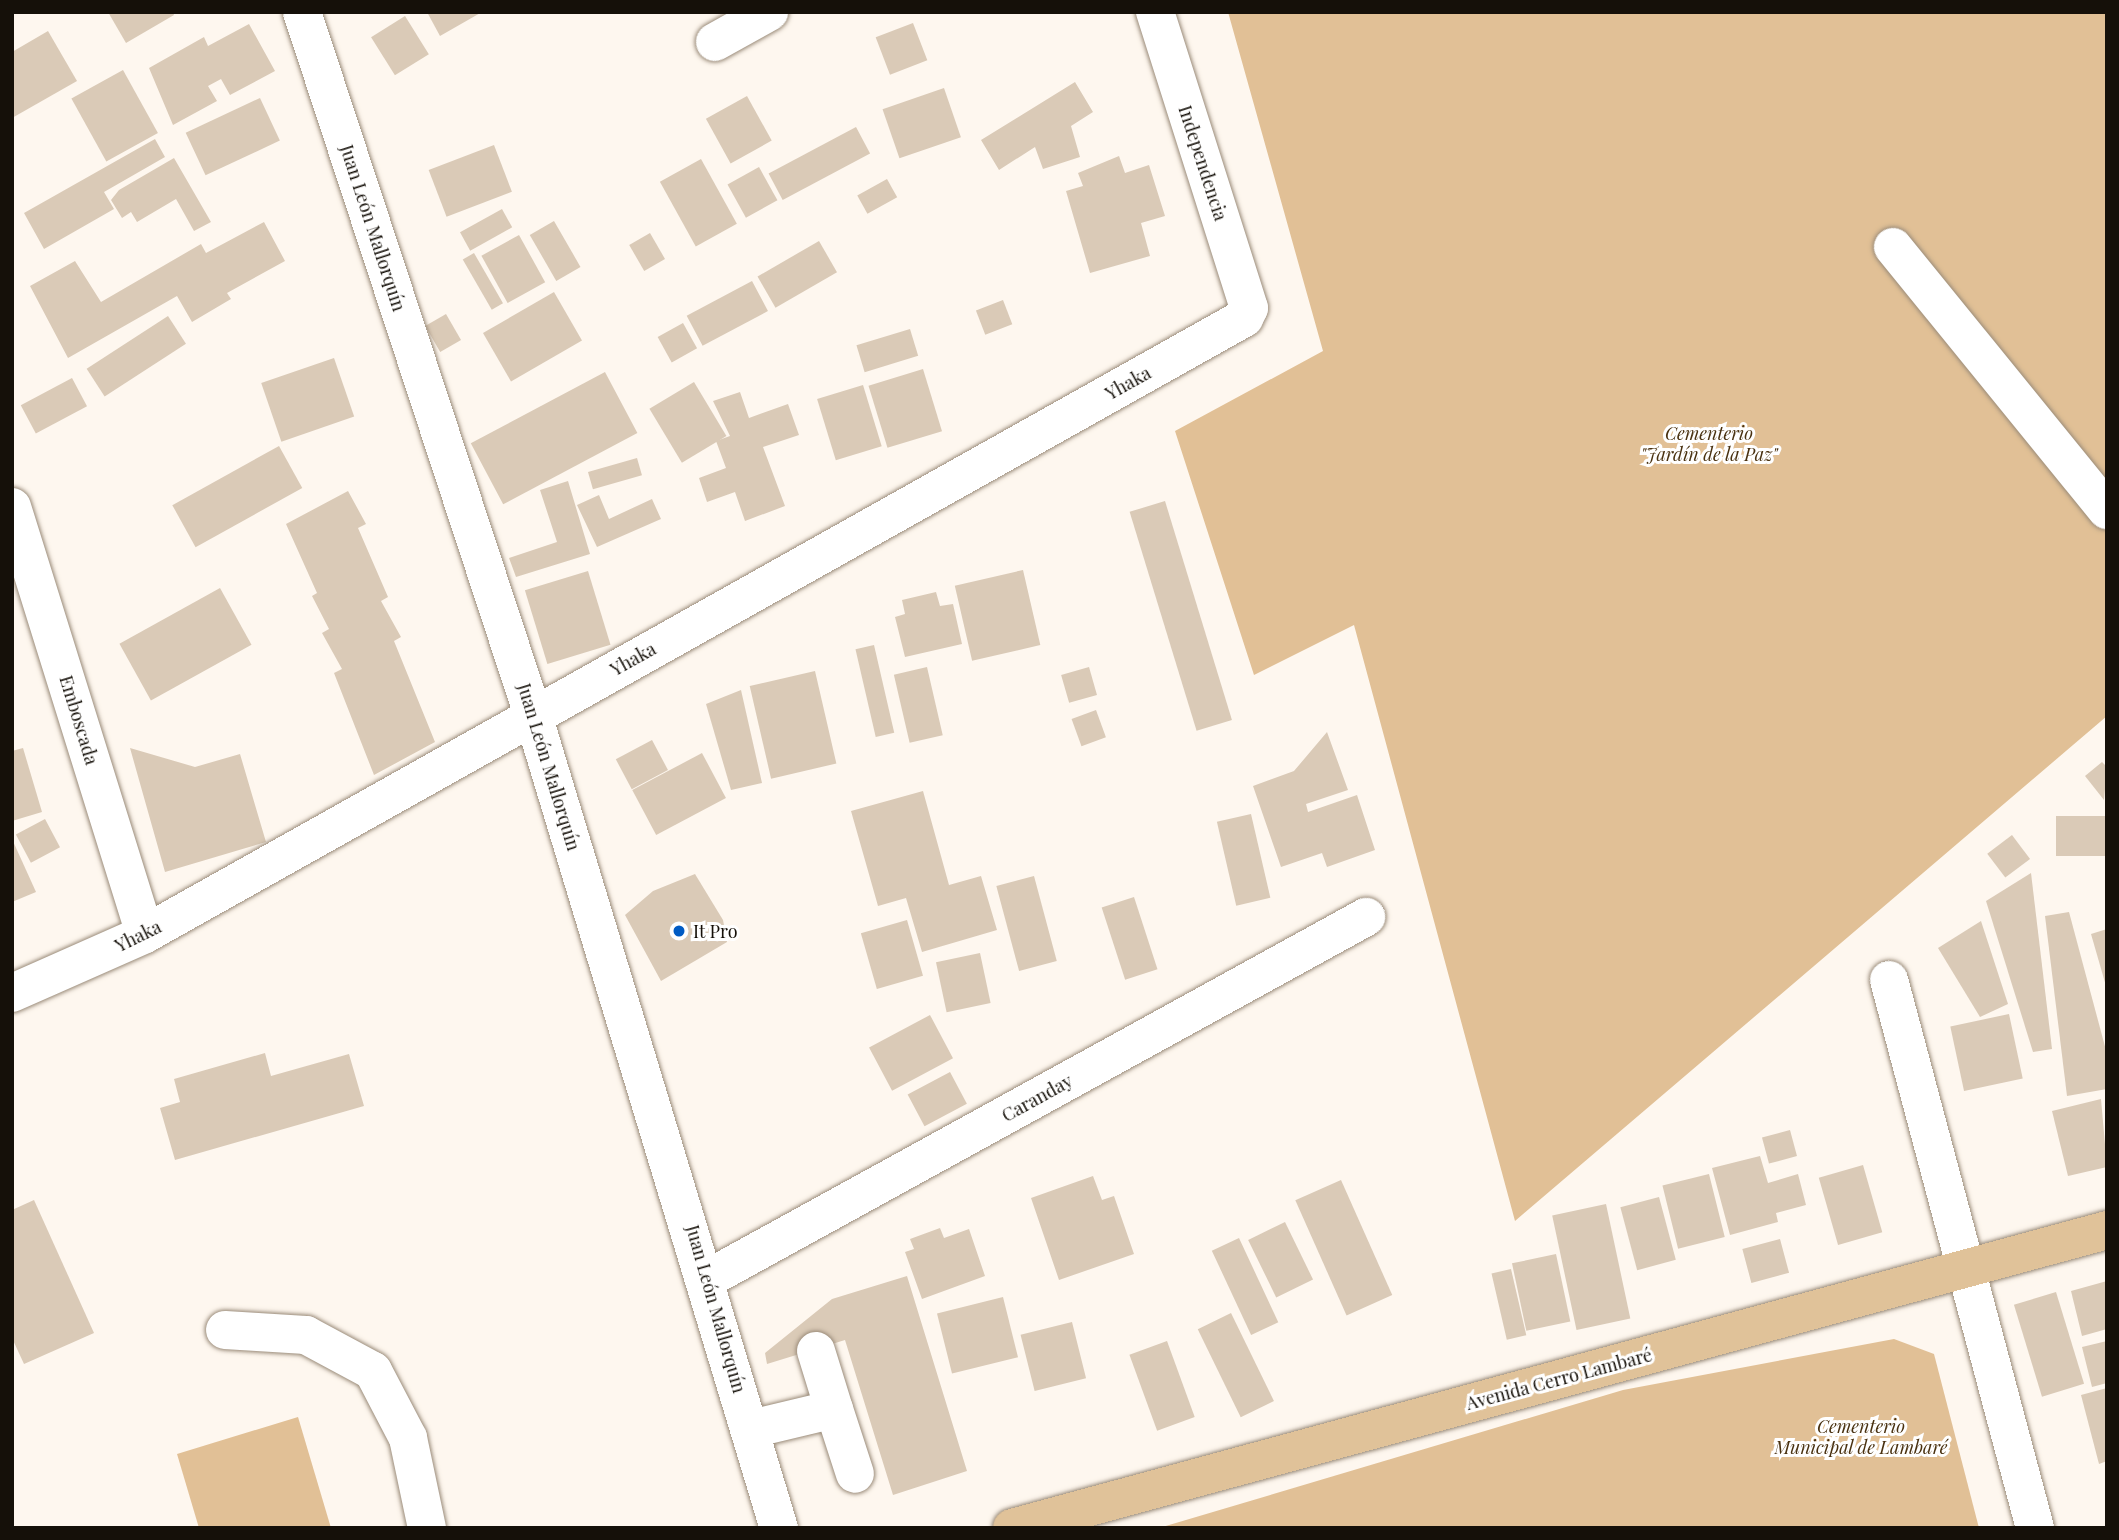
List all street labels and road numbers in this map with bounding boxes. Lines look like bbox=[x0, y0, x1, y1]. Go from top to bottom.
street label: Independencia bbox=[1174, 103, 1232, 223]
street label: Juan León Mallorquín bbox=[336, 142, 410, 314]
street label: Yhaka bbox=[1101, 362, 1155, 404]
street label: Yhaka bbox=[606, 638, 660, 680]
street label: Emboscada bbox=[55, 673, 103, 767]
street label: Juan León Mallorquín bbox=[513, 681, 585, 853]
street label: Yhaka bbox=[111, 916, 165, 956]
street label: Caranday bbox=[998, 1070, 1076, 1126]
street label: Juan León Mallorquín bbox=[682, 1222, 750, 1396]
street label: Avenida Cerro Lambaré bbox=[1464, 1344, 1654, 1414]

